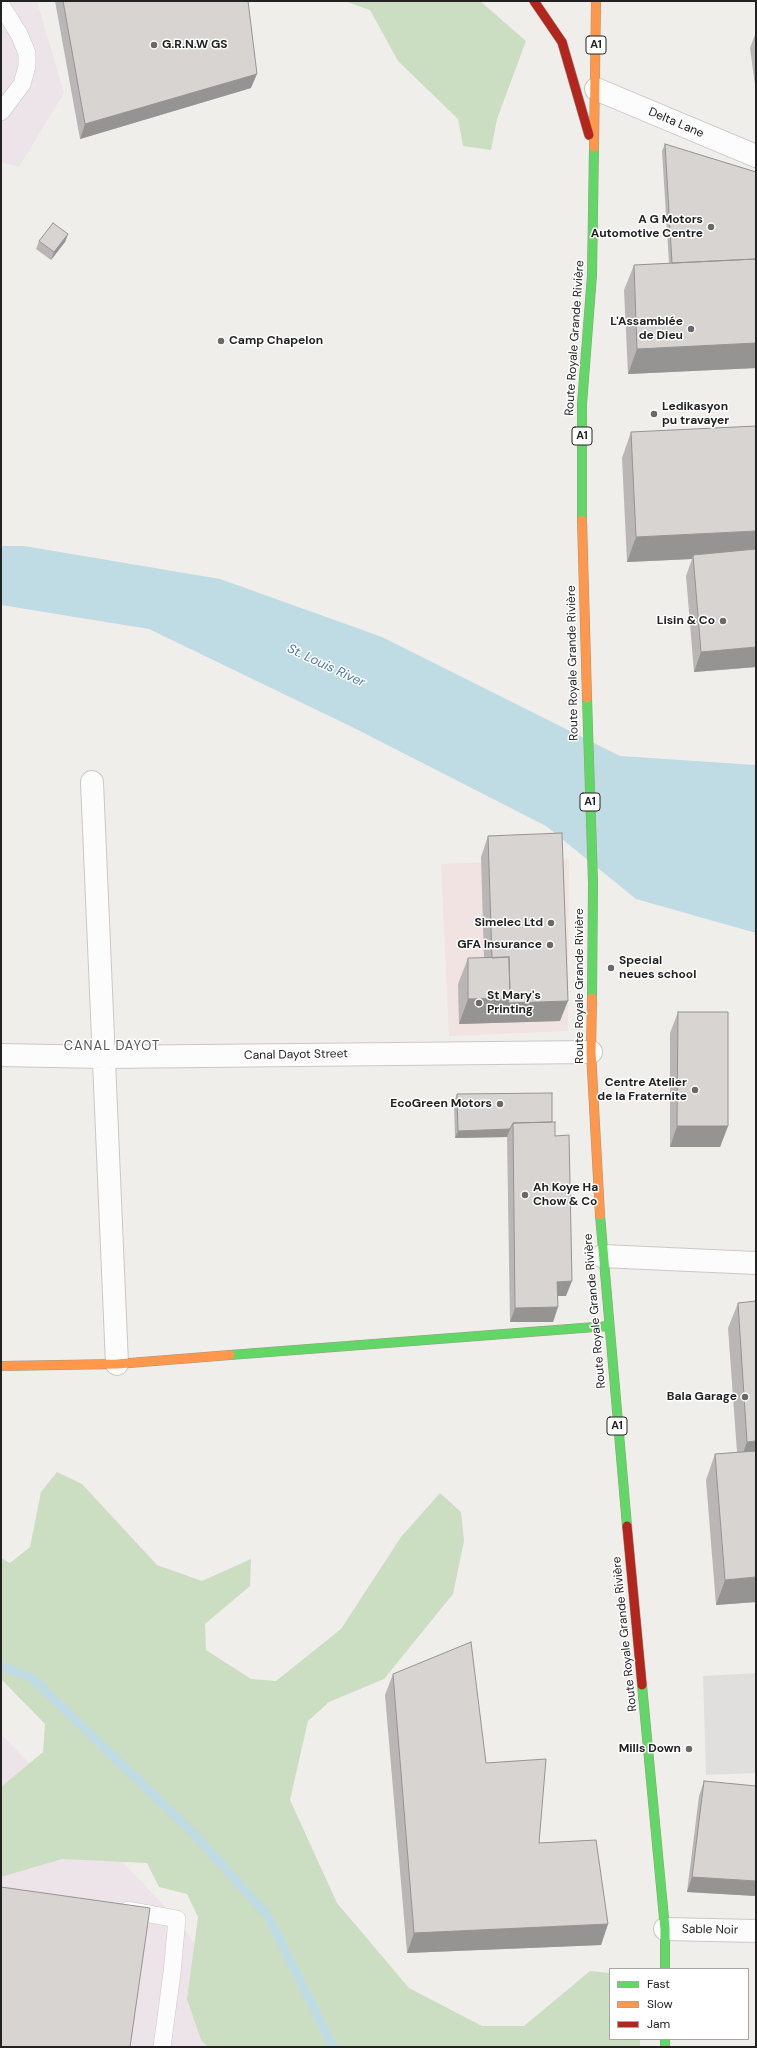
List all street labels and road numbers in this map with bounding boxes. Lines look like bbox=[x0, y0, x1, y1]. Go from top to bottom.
road number: A1 bbox=[586, 36, 606, 54]
street label: Delta Lane bbox=[646, 105, 706, 141]
street label: Route Royale Grande Rivière bbox=[562, 260, 588, 416]
road number: A1 bbox=[572, 427, 592, 445]
street label: Route Royale Grande Rivière bbox=[564, 585, 582, 741]
road number: A1 bbox=[580, 793, 600, 811]
street label: Route Royale Grande Rivière bbox=[573, 908, 587, 1064]
street label: Canal Dayot Street bbox=[244, 1047, 348, 1063]
street label: Route Royale Grande Rivière bbox=[581, 1233, 609, 1389]
road number: A1 bbox=[607, 1417, 627, 1435]
street label: Route Royale Grande Rivière bbox=[610, 1556, 640, 1712]
street label: Sable Noir bbox=[682, 1922, 738, 1938]

